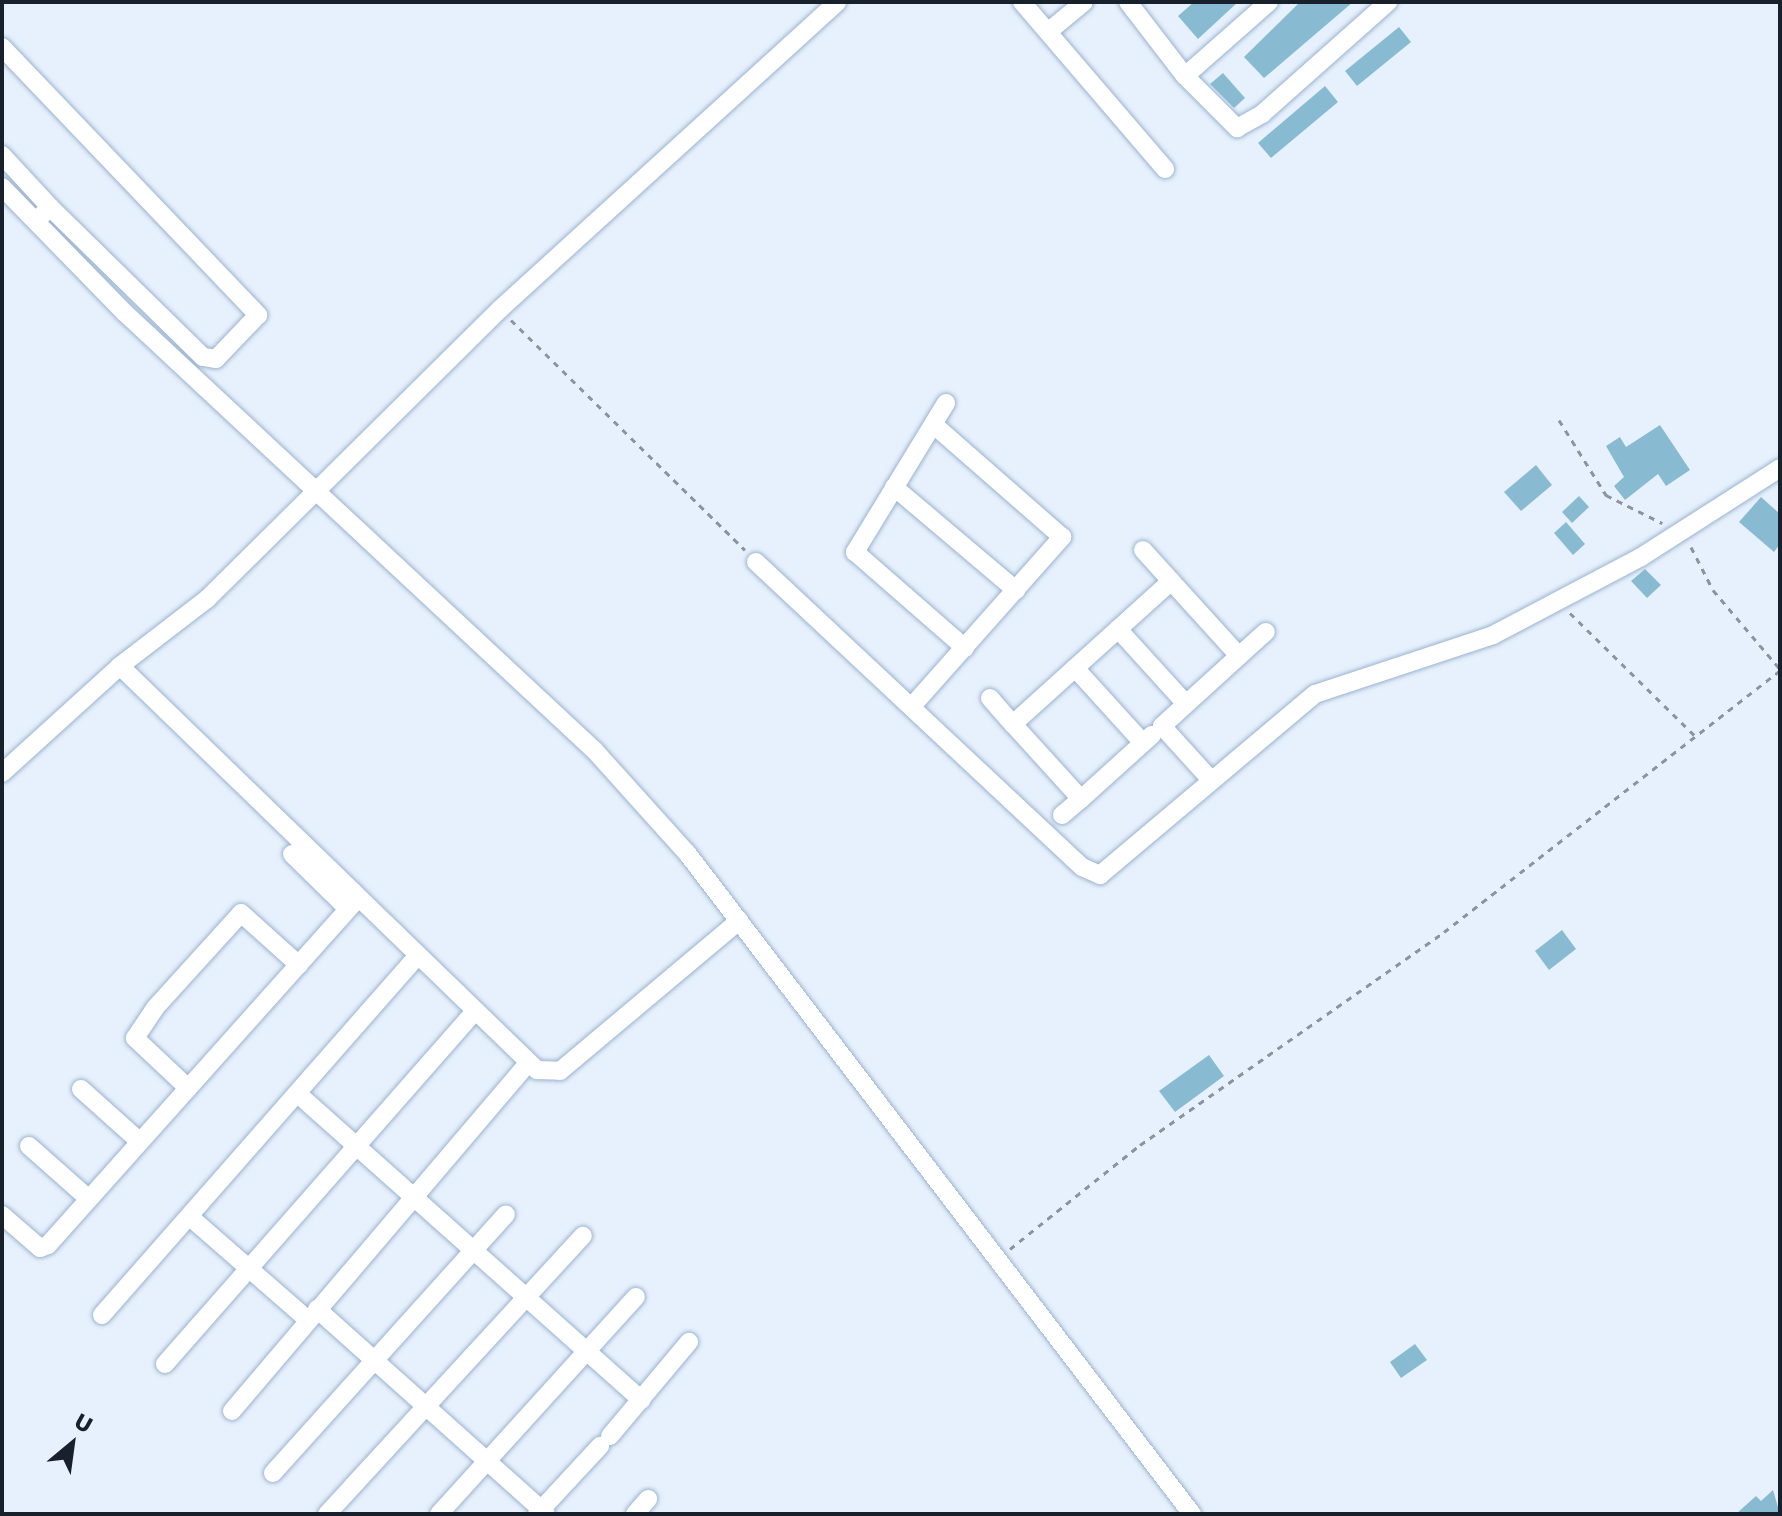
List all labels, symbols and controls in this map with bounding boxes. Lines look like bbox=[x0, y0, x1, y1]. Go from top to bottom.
north arrow bbox=[32, 1404, 112, 1484]
text: U bbox=[70, 1407, 97, 1438]

